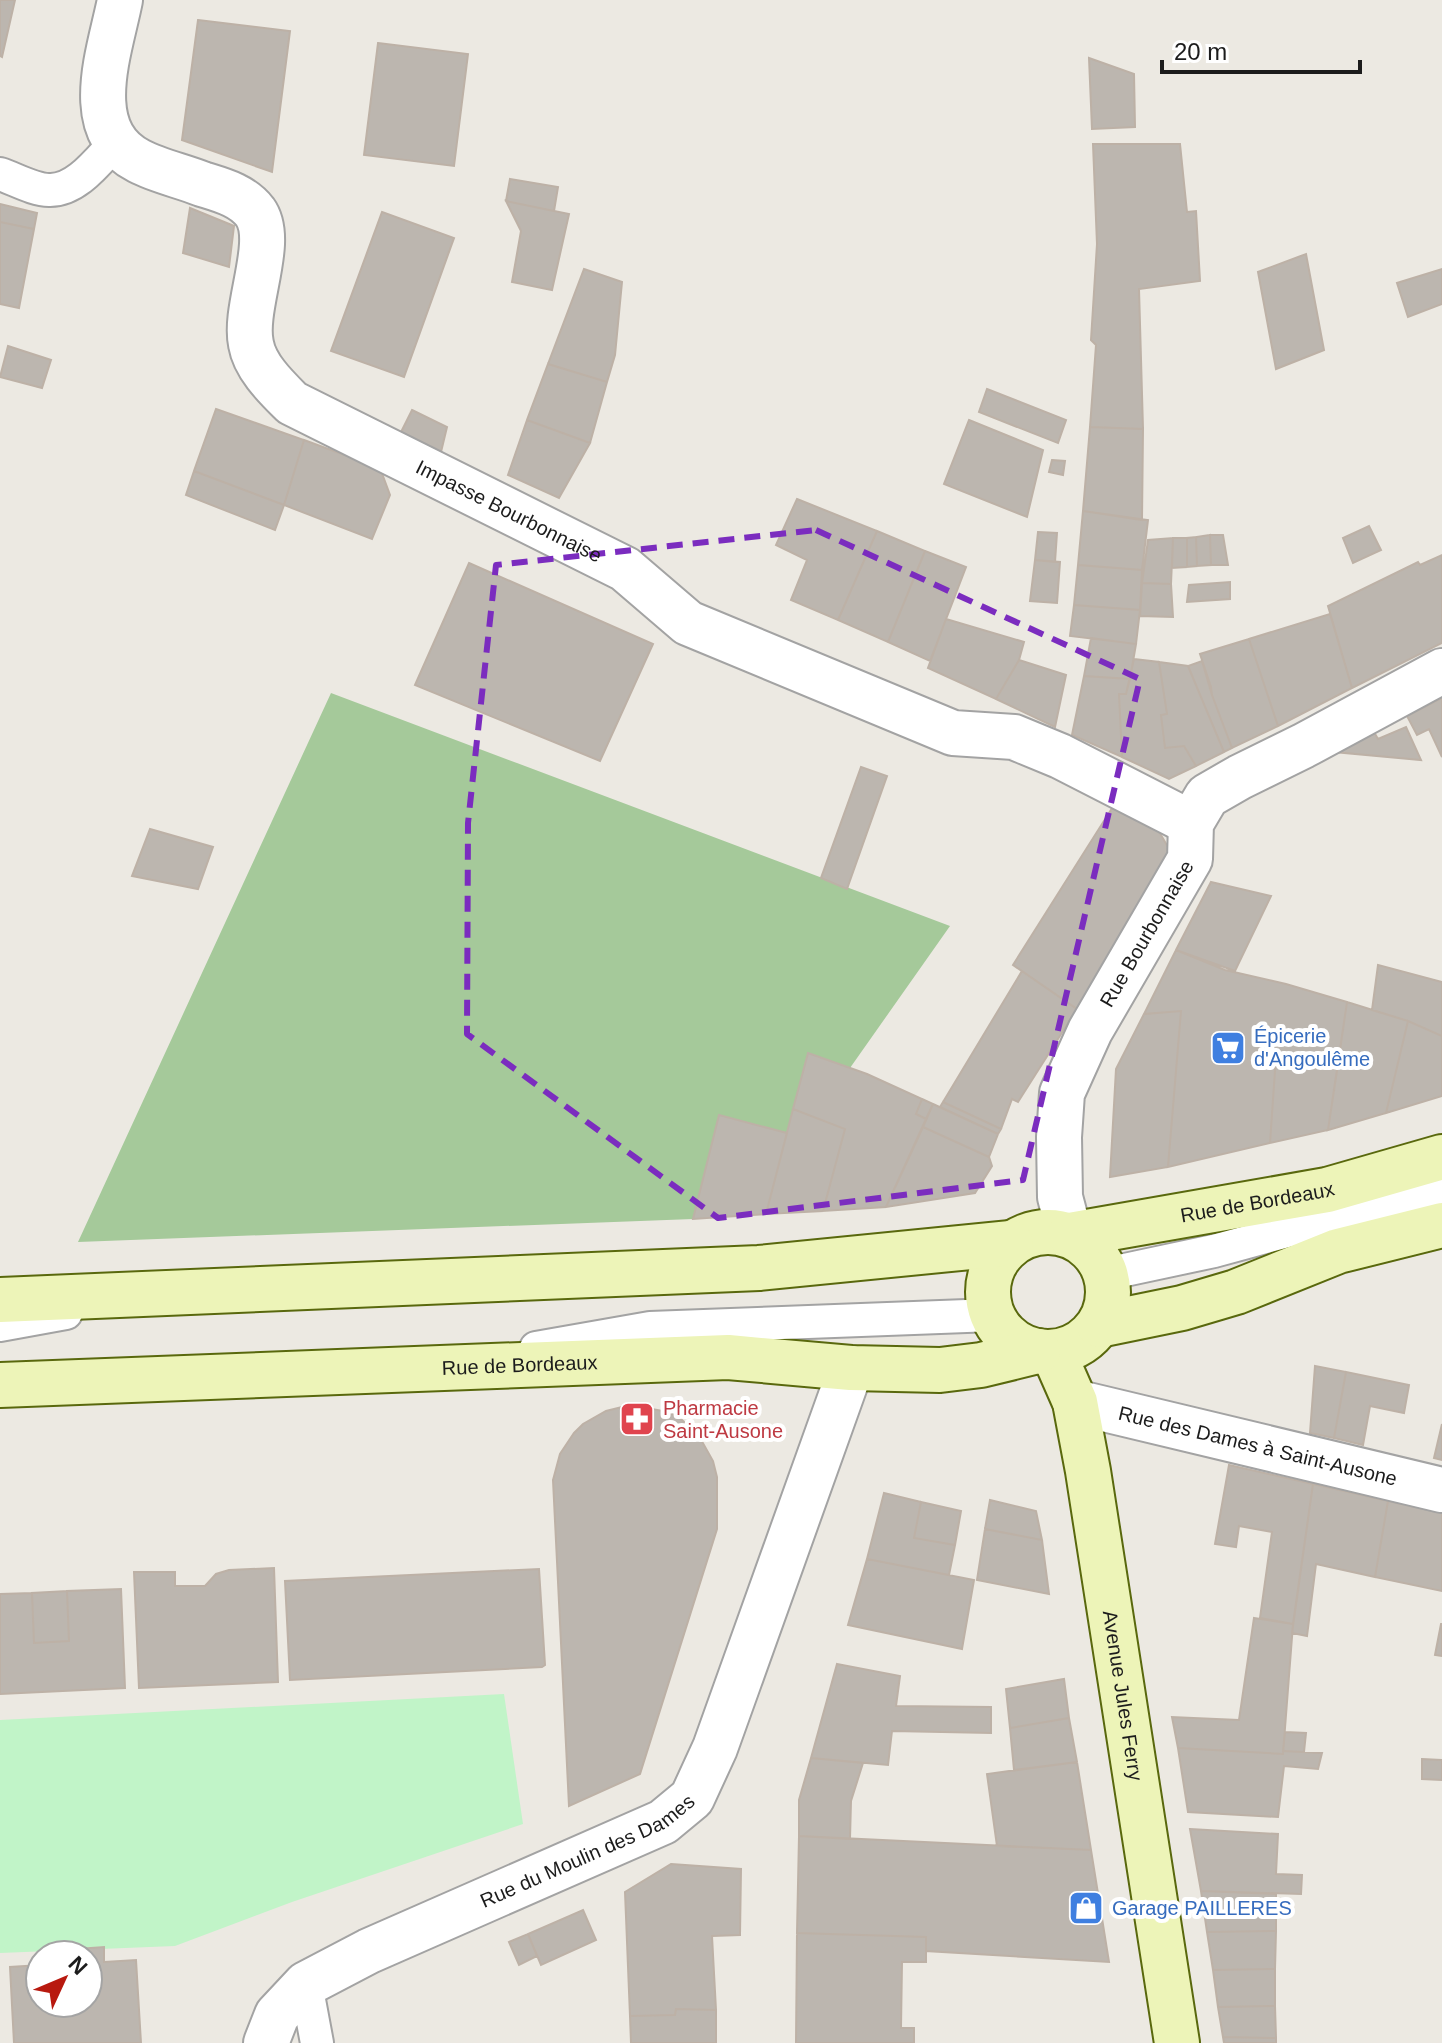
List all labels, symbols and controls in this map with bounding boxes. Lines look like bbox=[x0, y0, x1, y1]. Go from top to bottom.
scale bar bbox=[1162, 24, 1360, 74]
text: 20 m bbox=[1174, 38, 1227, 65]
street label: Impasse Bourbonnaise bbox=[412, 456, 605, 567]
street label: Rue Bourbonnaise bbox=[1095, 857, 1198, 1011]
place label: Épicerie d'Angoulême bbox=[1254, 1025, 1370, 1070]
supermarket icon: Épicerie d'Angoulême bbox=[1209, 1029, 1247, 1067]
street label: Rue de Bordeaux bbox=[1179, 1178, 1337, 1226]
street label: Rue de Bordeaux bbox=[441, 1351, 598, 1379]
place label: Pharmacie Saint-Ausone bbox=[663, 1397, 783, 1442]
pharmacy icon: Pharmacie Saint-Ausone bbox=[618, 1400, 656, 1438]
street label: Rue des Dames à Saint-Ausone bbox=[1116, 1402, 1399, 1490]
street label: Avenue Jules Ferry bbox=[1099, 1609, 1147, 1782]
street label: Rue du Moulin des Dames bbox=[477, 1790, 699, 1912]
shop icon: Garage PAILLERES bbox=[1067, 1889, 1105, 1927]
place label: Garage PAILLERES bbox=[1112, 1897, 1292, 1919]
north arrow bbox=[24, 1939, 104, 2019]
text: N bbox=[64, 1951, 93, 1980]

